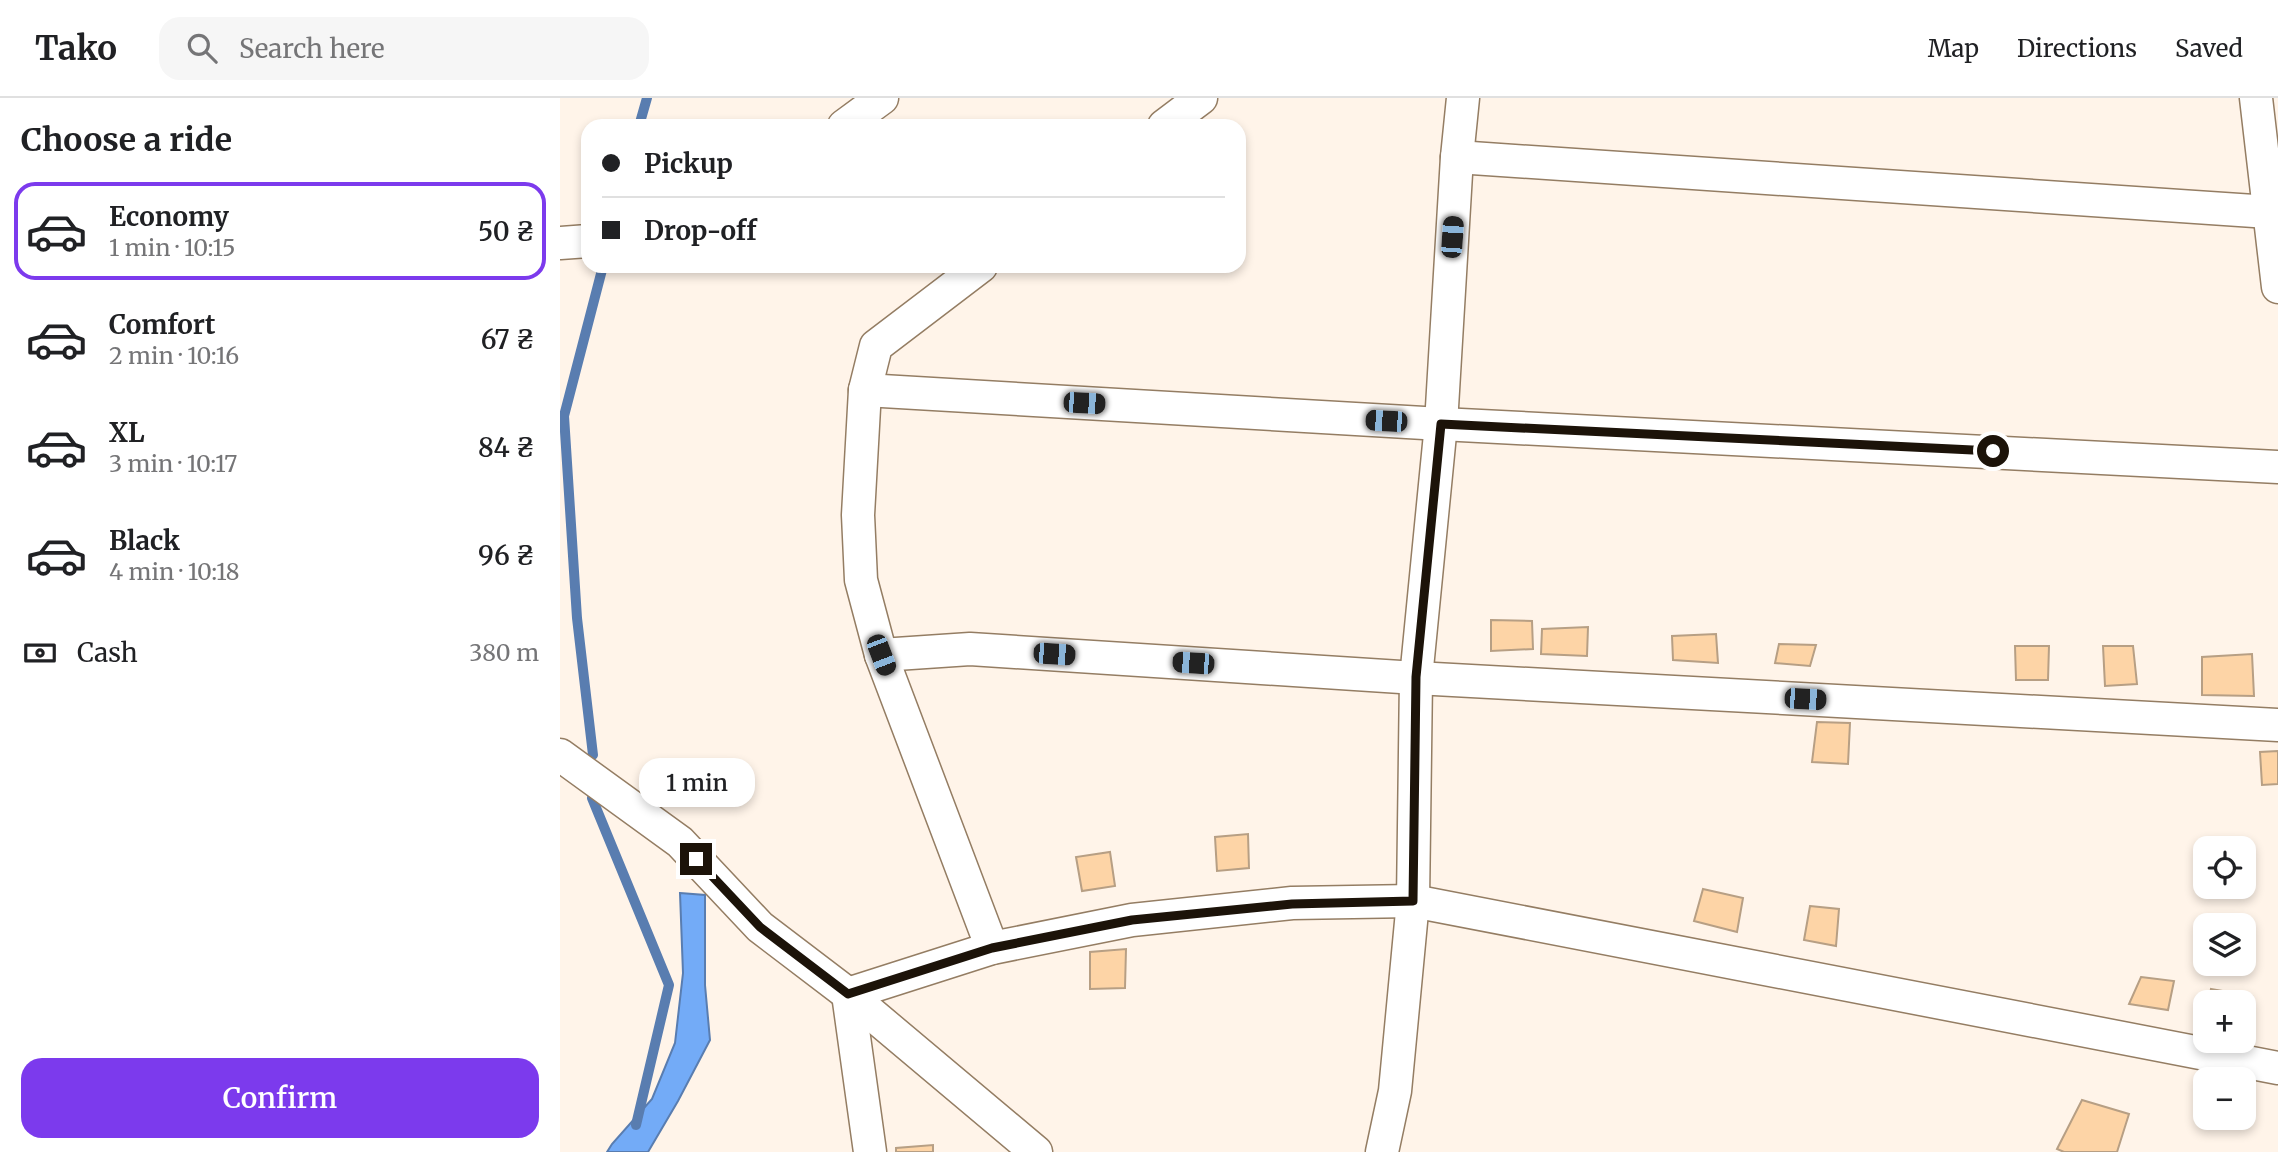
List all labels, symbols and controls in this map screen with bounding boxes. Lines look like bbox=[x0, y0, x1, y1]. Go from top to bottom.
search box bbox=[159, 17, 649, 80]
text: Tako bbox=[35, 28, 117, 69]
icon: search bbox=[183, 29, 221, 67]
text: Search here bbox=[239, 32, 385, 65]
text: Map bbox=[1928, 33, 1979, 64]
text: Directions bbox=[2017, 33, 2137, 64]
text: Saved bbox=[2175, 33, 2243, 64]
text: Choose a ride bbox=[21, 120, 232, 160]
text: Pickup bbox=[644, 147, 733, 180]
icon: car bbox=[25, 200, 88, 263]
text: Economy bbox=[109, 200, 229, 233]
text: Drop-off bbox=[644, 214, 757, 247]
text: 50 ₴ bbox=[478, 215, 535, 248]
car bbox=[1441, 215, 1464, 259]
text: 1 min · 10:15 bbox=[109, 233, 236, 262]
icon: car bbox=[25, 308, 88, 371]
text: Comfort bbox=[109, 308, 215, 341]
text: 67 ₴ bbox=[481, 323, 535, 356]
text: 2 min · 10:16 bbox=[109, 341, 239, 370]
car bbox=[1063, 391, 1106, 415]
car bbox=[1365, 409, 1408, 433]
icon: car bbox=[25, 416, 88, 479]
text: XL bbox=[109, 416, 145, 449]
text: 84 ₴ bbox=[478, 431, 535, 464]
route start bbox=[1977, 435, 2009, 467]
text: 3 min · 10:17 bbox=[109, 449, 237, 478]
icon: car bbox=[25, 524, 88, 587]
text: Black bbox=[109, 524, 180, 557]
text: 96 ₴ bbox=[478, 539, 535, 572]
text: 4 min · 10:18 bbox=[109, 557, 240, 586]
car bbox=[864, 632, 899, 678]
icon: cash bbox=[21, 634, 59, 672]
text: Cash bbox=[77, 636, 138, 669]
text: 380 m bbox=[469, 638, 539, 667]
car bbox=[1033, 642, 1076, 666]
car bbox=[1172, 651, 1215, 675]
car bbox=[1784, 687, 1827, 711]
callout: 1 min bbox=[638, 758, 754, 806]
text: 1 min bbox=[666, 768, 728, 797]
map controls bbox=[2193, 836, 2256, 1130]
button: locate bbox=[2193, 836, 2256, 899]
route end bbox=[680, 843, 712, 875]
button: layers bbox=[2193, 913, 2256, 976]
button: + bbox=[2193, 990, 2256, 1053]
button: Confirm bbox=[21, 1058, 539, 1138]
button: − bbox=[2193, 1067, 2256, 1130]

